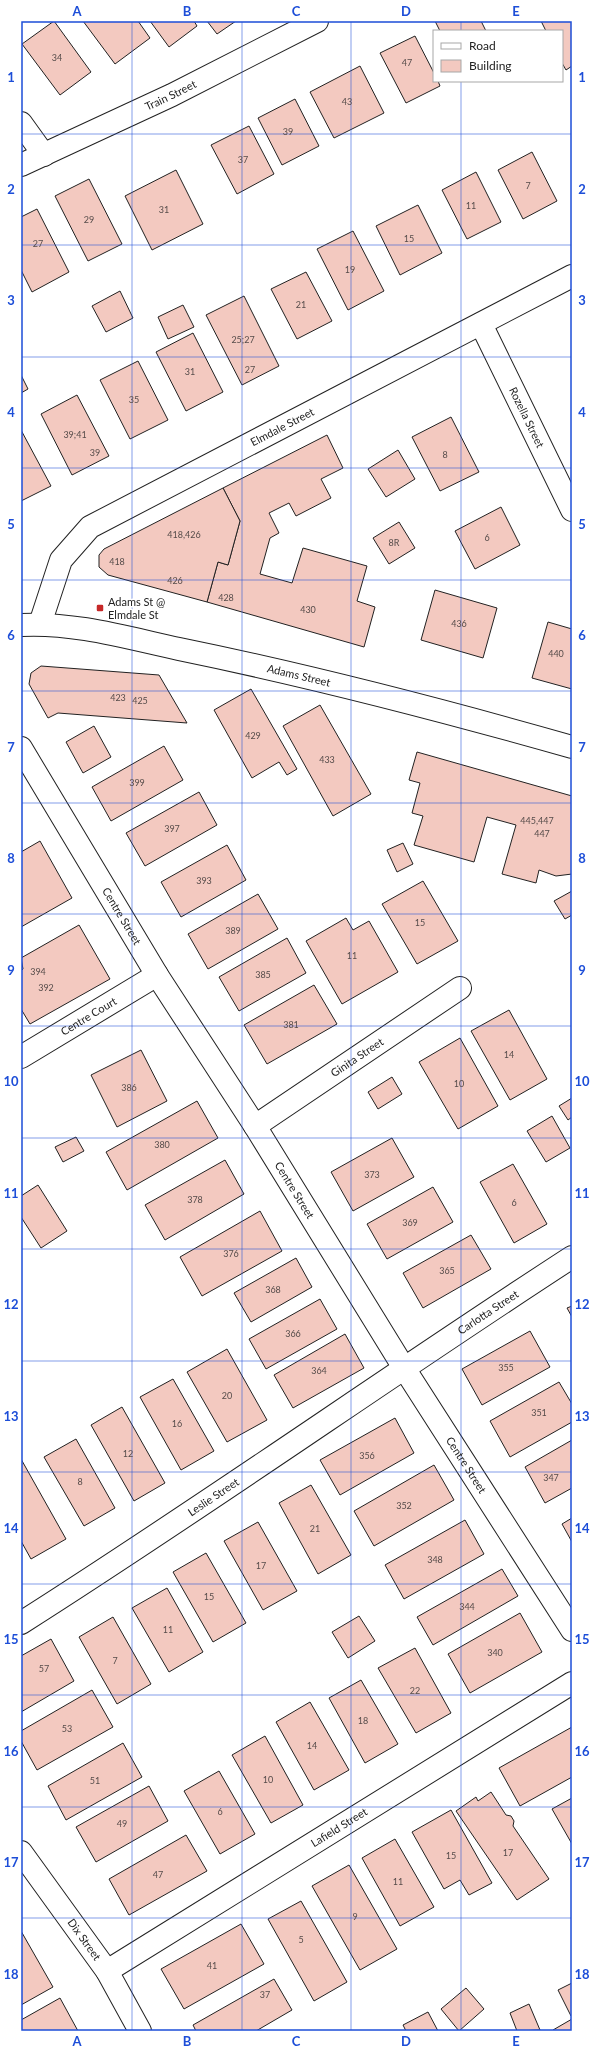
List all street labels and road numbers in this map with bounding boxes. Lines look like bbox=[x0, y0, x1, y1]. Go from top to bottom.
street label: Train Street bbox=[143, 77, 198, 113]
street label: Rozella Street bbox=[507, 385, 547, 450]
street label: Elmdale Street bbox=[248, 405, 316, 448]
street label: Adams Street bbox=[266, 661, 332, 689]
street label: Centre Street bbox=[100, 885, 144, 947]
street label: Centre Court bbox=[58, 994, 119, 1038]
street label: Ginita Street bbox=[328, 1035, 386, 1079]
street label: Centre Street bbox=[272, 1159, 317, 1221]
street label: Carlotta Street bbox=[455, 1287, 521, 1337]
street label: Centre Street bbox=[444, 1434, 489, 1495]
street label: Leslie Street bbox=[185, 1475, 241, 1518]
street label: Lafield Street bbox=[308, 1804, 369, 1849]
street label: Dix Street bbox=[65, 1916, 104, 1963]

